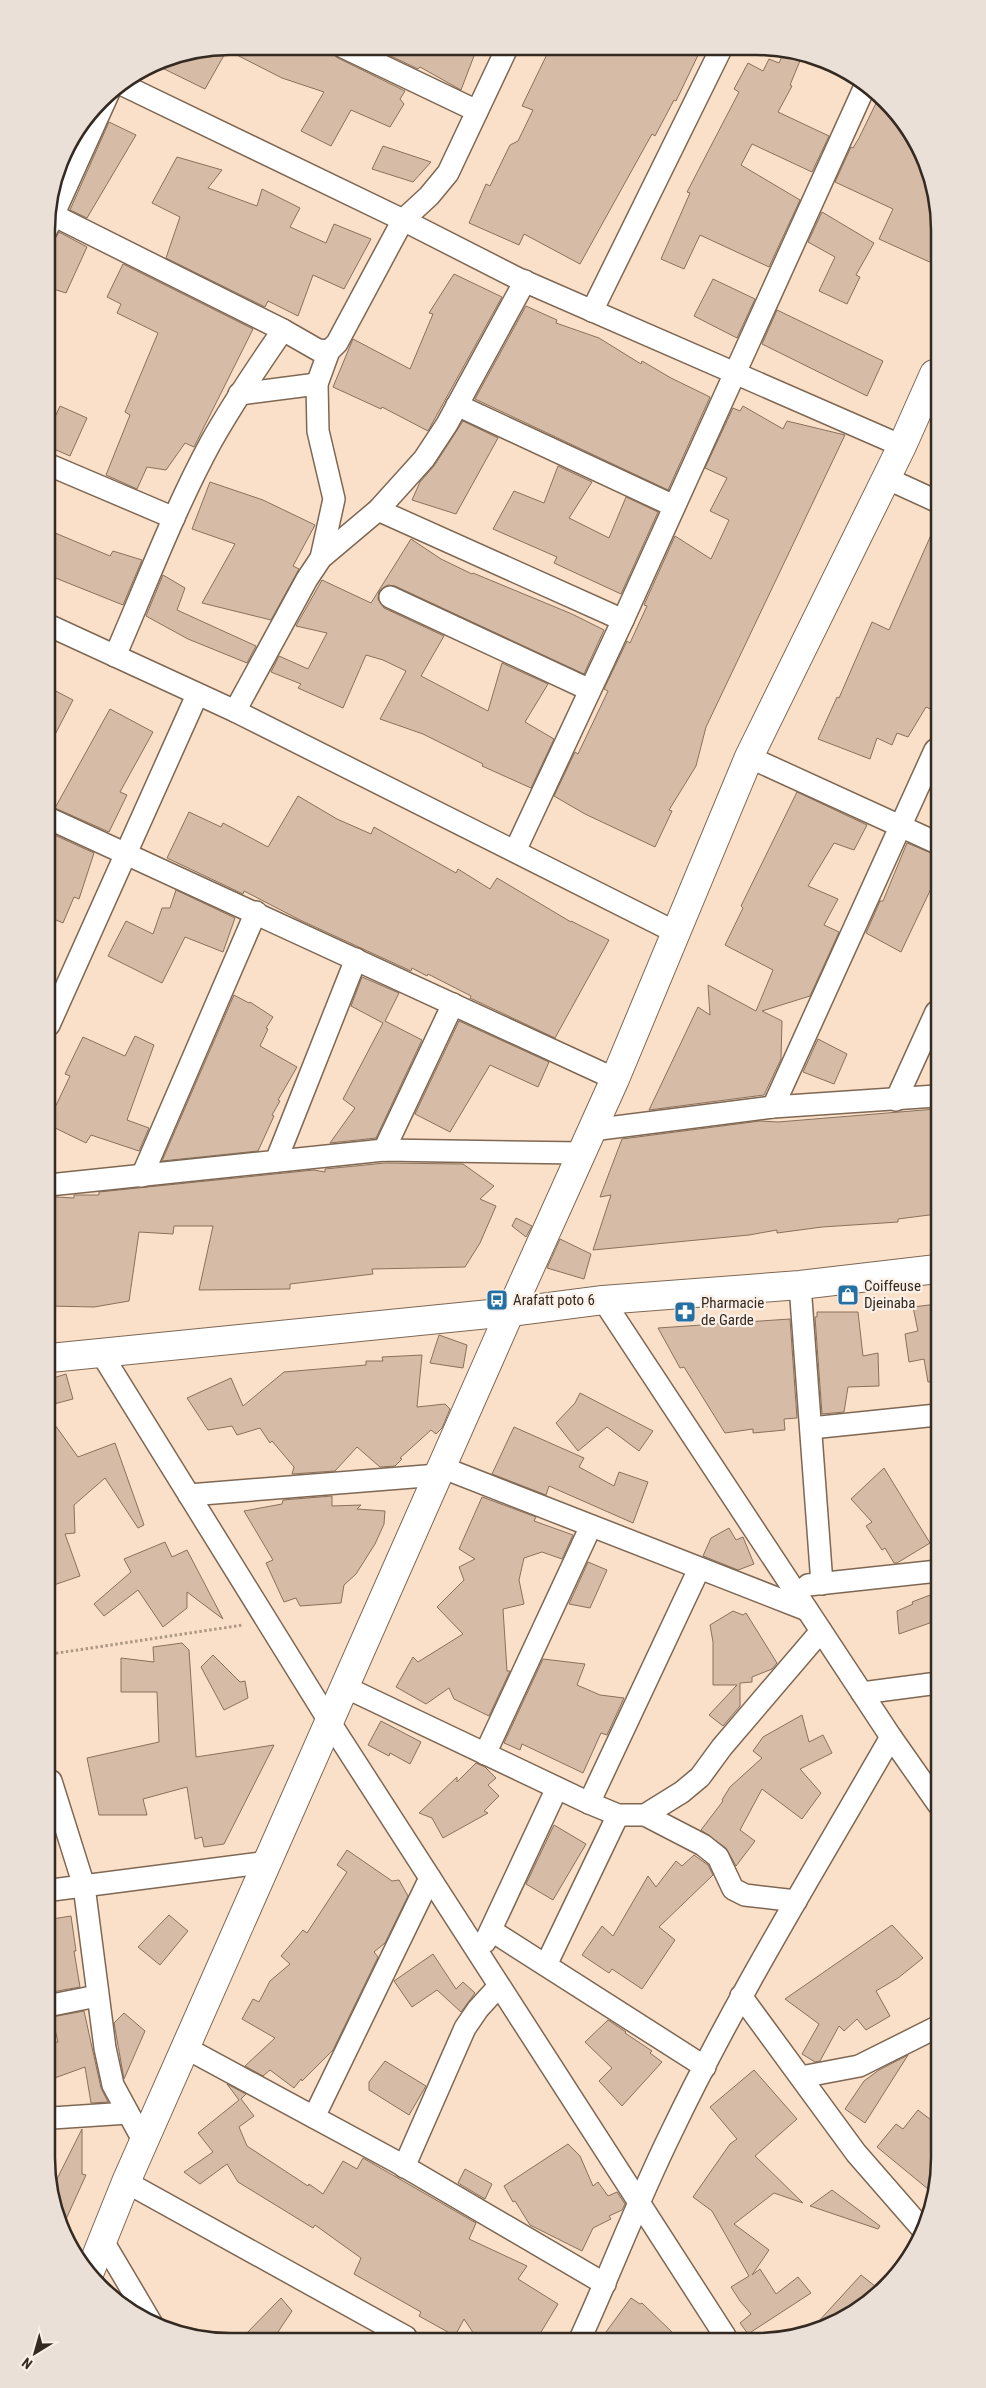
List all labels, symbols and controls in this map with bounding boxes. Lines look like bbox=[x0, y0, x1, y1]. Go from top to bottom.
place label: Coiffeuse Djeinaba bbox=[864, 1277, 921, 1312]
shop icon: Coiffeuse Djeinaba bbox=[836, 1283, 860, 1307]
bus stop icon: Arafatt poto 6 bbox=[485, 1288, 509, 1312]
place label: Arafatt poto 6 bbox=[513, 1291, 595, 1309]
place label: Pharmacie de Garde bbox=[701, 1294, 764, 1329]
pharmacy icon: Pharmacie de Garde bbox=[673, 1300, 697, 1324]
north arrow bbox=[10, 2328, 60, 2378]
text: N bbox=[19, 2354, 35, 2372]

